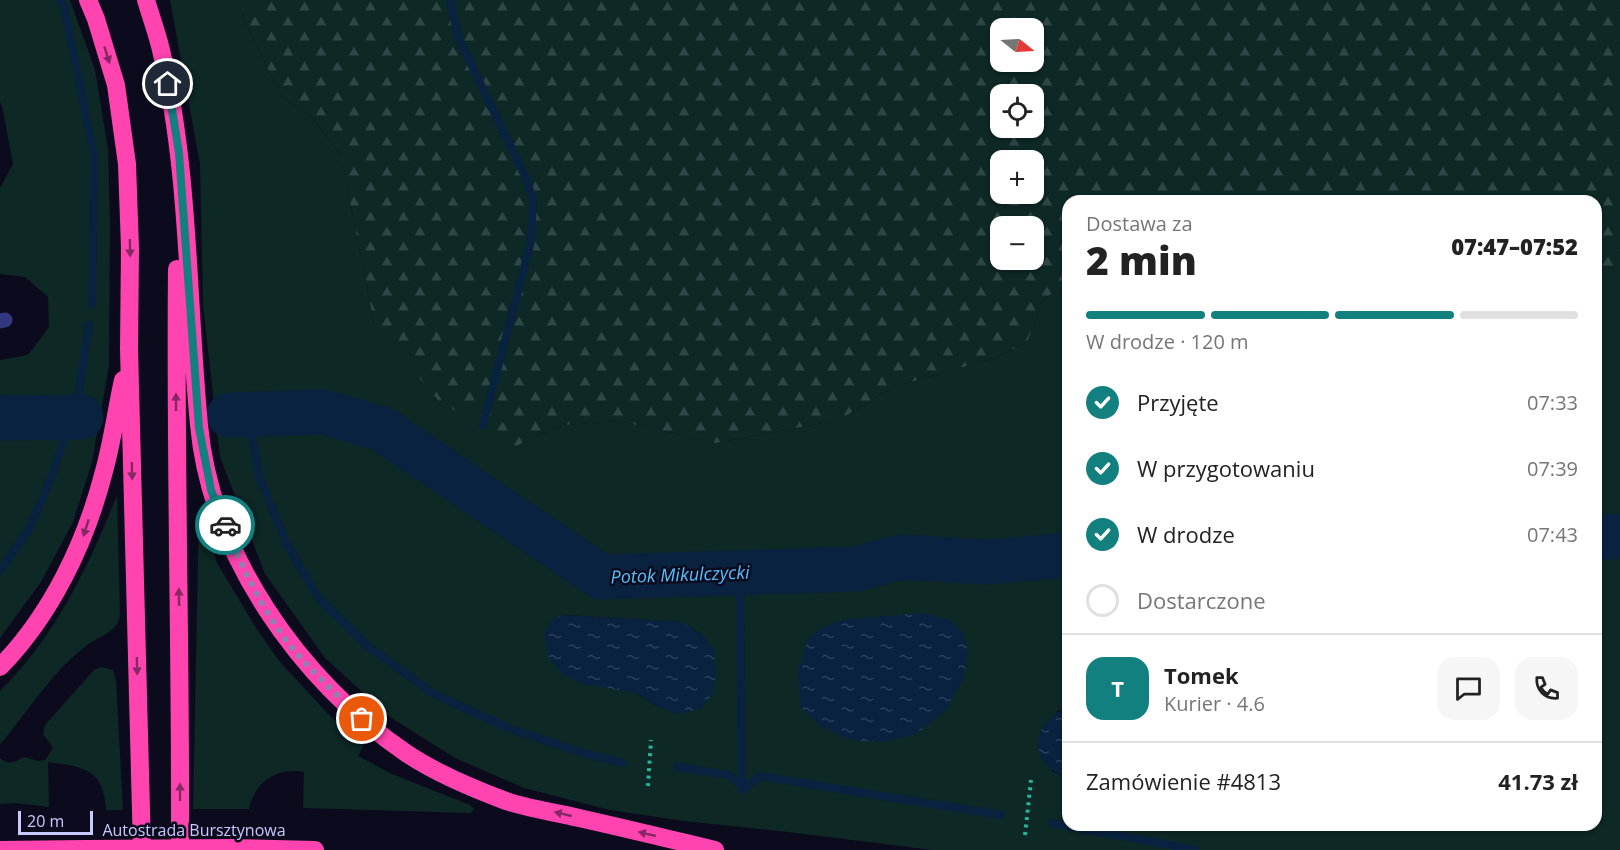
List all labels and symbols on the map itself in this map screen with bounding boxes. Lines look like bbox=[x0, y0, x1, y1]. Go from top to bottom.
north arrow bbox=[990, 18, 1044, 72]
one-way arrow bbox=[103, 46, 112, 64]
pin bbox=[142, 58, 193, 109]
one-way arrow bbox=[125, 239, 135, 258]
one-way arrow bbox=[171, 392, 181, 411]
one-way arrow bbox=[128, 461, 137, 480]
courier bbox=[195, 495, 255, 555]
one-way arrow bbox=[80, 519, 90, 537]
water label: Potok Mikulczycki bbox=[610, 560, 750, 588]
one-way arrow bbox=[174, 587, 184, 606]
one-way arrow bbox=[133, 656, 142, 675]
pin bbox=[336, 693, 387, 744]
one-way arrow bbox=[175, 782, 185, 801]
scale bar bbox=[18, 808, 93, 836]
one-way arrow bbox=[554, 809, 572, 819]
street label: Autostrada Bursztynowa bbox=[102, 819, 286, 841]
one-way arrow bbox=[638, 828, 656, 838]

